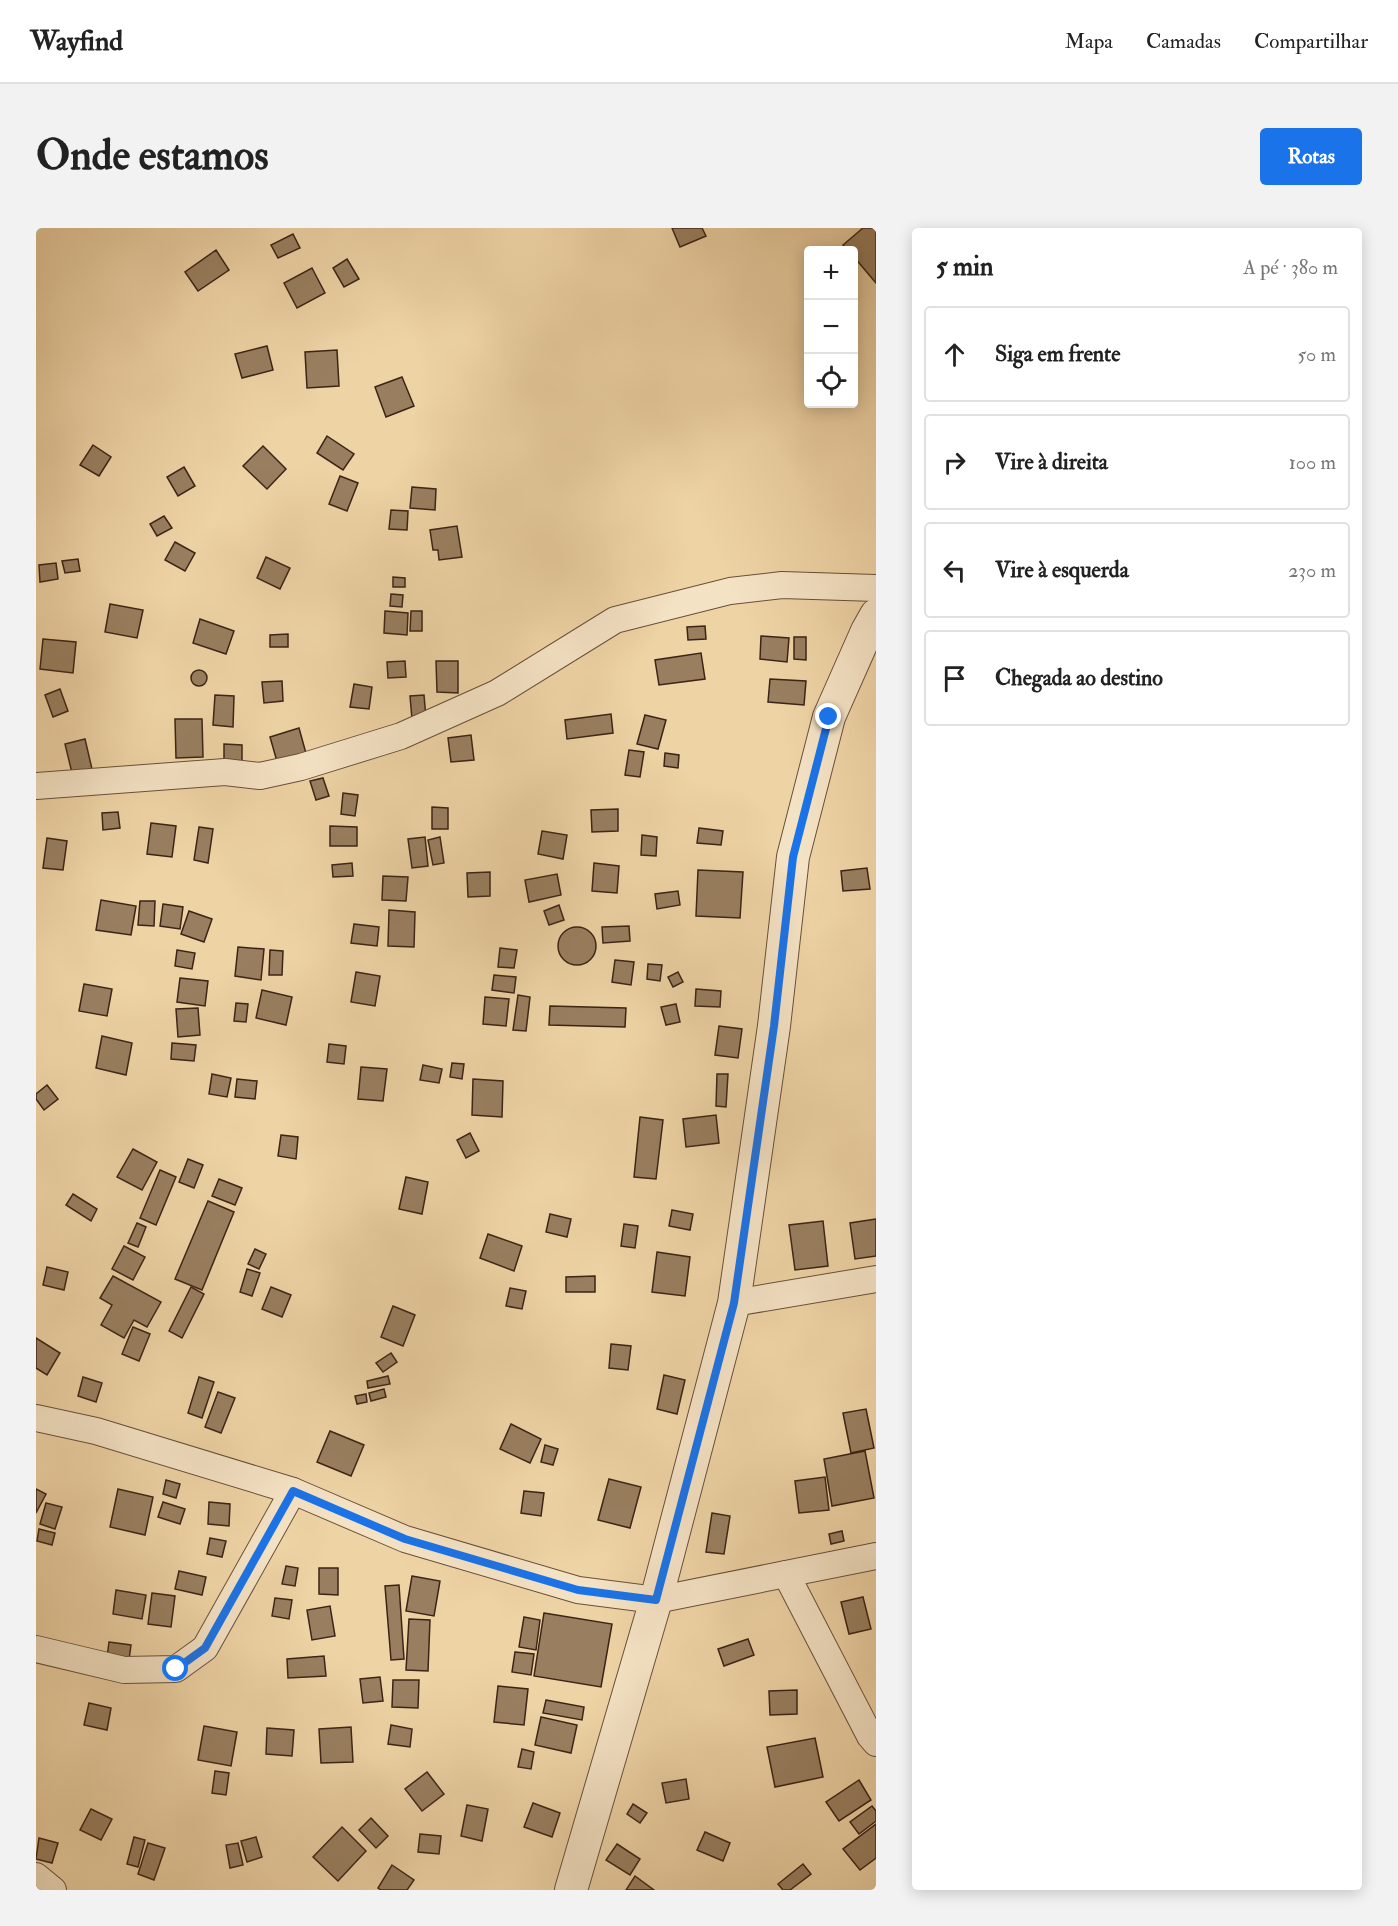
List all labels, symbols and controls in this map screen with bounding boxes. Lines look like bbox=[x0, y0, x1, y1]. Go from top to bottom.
text: Wayfind bbox=[30, 24, 123, 59]
text: Mapa bbox=[1065, 28, 1113, 55]
text: Camadas bbox=[1146, 28, 1221, 55]
text: Compartilhar bbox=[1254, 28, 1368, 55]
button: Rotas bbox=[1260, 128, 1362, 185]
text: Onde estamos bbox=[36, 130, 269, 182]
map controls bbox=[804, 246, 858, 408]
button: + bbox=[804, 246, 858, 300]
text: 5 min bbox=[936, 251, 993, 283]
text: A pé · 380 m bbox=[1243, 255, 1338, 280]
button: − bbox=[804, 300, 858, 354]
icon: ahead bbox=[938, 338, 971, 371]
text: Siga em frente bbox=[995, 340, 1120, 368]
text: 50 m bbox=[1297, 342, 1336, 367]
button: locate bbox=[804, 354, 858, 408]
icon: right bbox=[938, 446, 971, 479]
text: Vire à direita bbox=[995, 448, 1108, 476]
text: 100 m bbox=[1289, 450, 1336, 475]
icon: left bbox=[938, 554, 971, 587]
text: Vire à esquerda bbox=[995, 556, 1129, 584]
text: 230 m bbox=[1288, 558, 1336, 583]
icon: arrive bbox=[938, 662, 971, 695]
text: Chegada ao destino bbox=[995, 664, 1163, 692]
route end bbox=[815, 703, 841, 729]
route start bbox=[162, 1655, 188, 1681]

